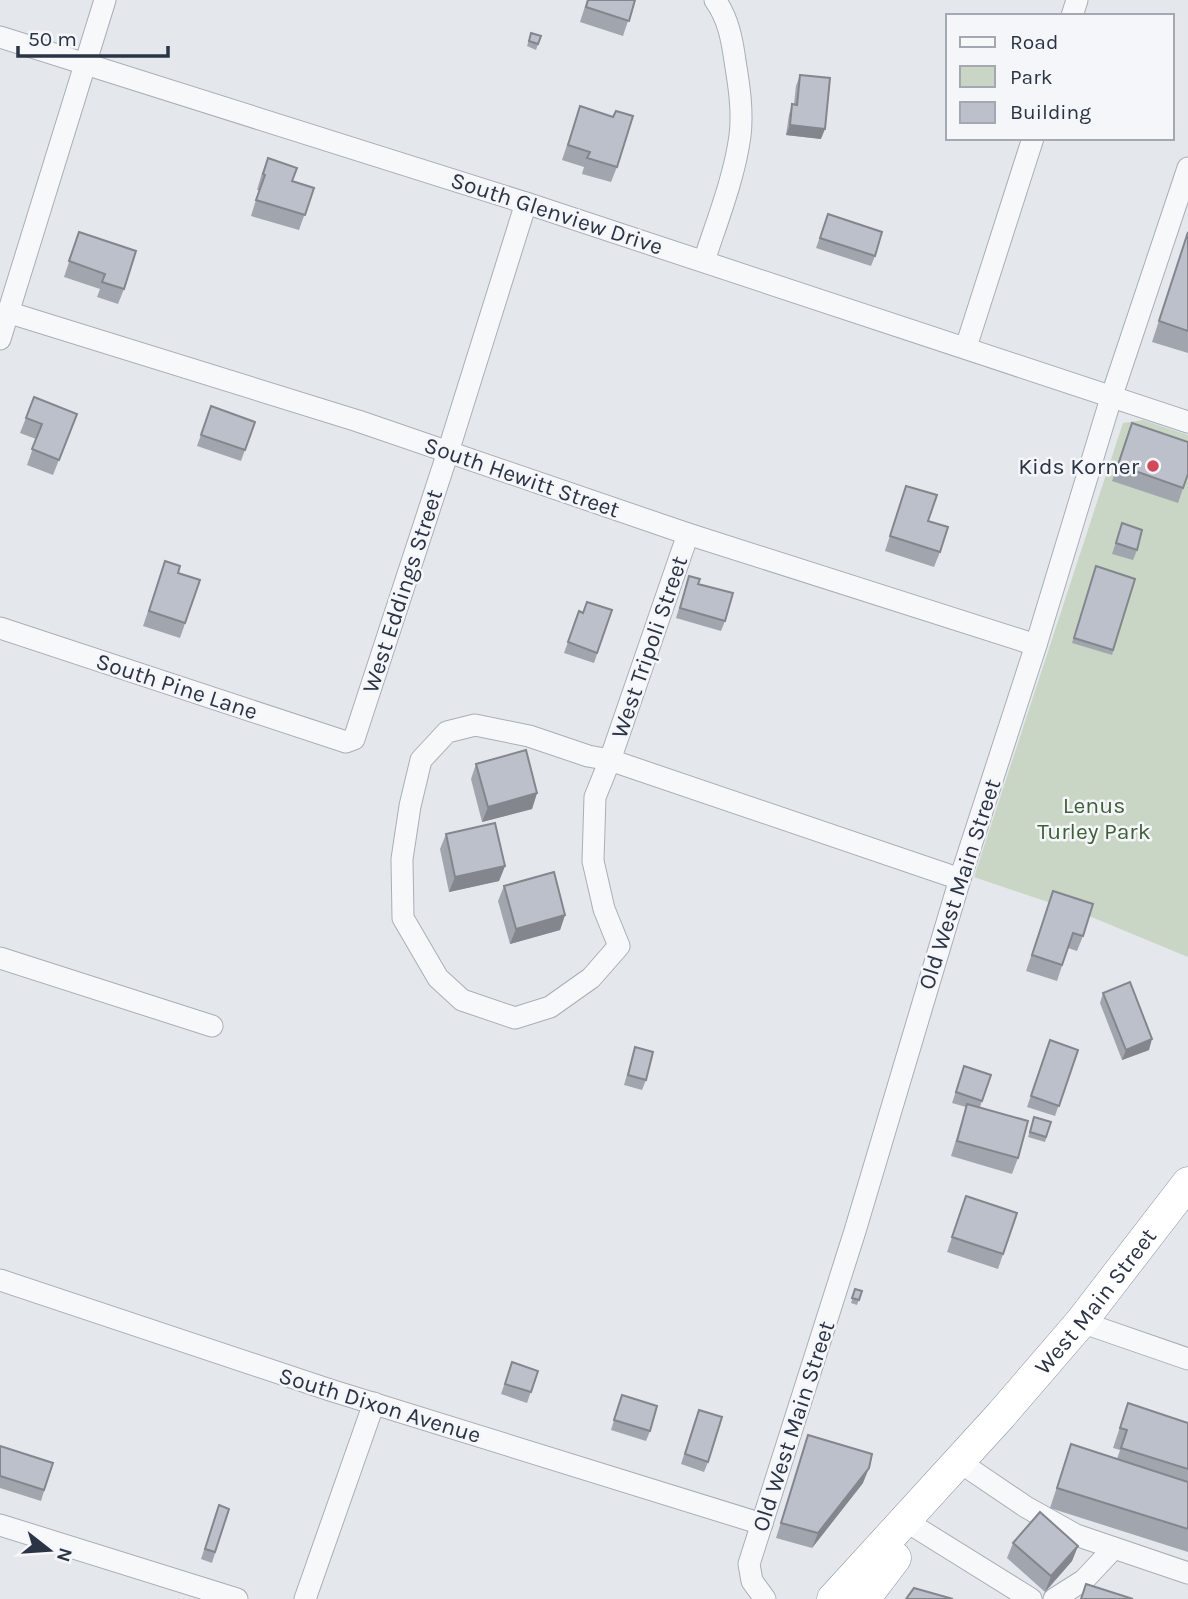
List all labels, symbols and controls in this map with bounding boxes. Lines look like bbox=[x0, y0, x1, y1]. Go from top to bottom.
scale bar bbox=[18, 14, 168, 58]
legend bbox=[946, 14, 1174, 140]
text: 50 m bbox=[28, 27, 77, 51]
text: Road bbox=[1010, 30, 1058, 54]
text: Park bbox=[1010, 65, 1053, 89]
text: Building bbox=[1010, 100, 1091, 124]
street label: South Glenview Drive bbox=[447, 166, 666, 261]
street label: South Hewitt Street bbox=[421, 431, 623, 524]
place label: Kids Korner bbox=[1018, 453, 1140, 480]
marker: Kids Korner bbox=[1145, 458, 1161, 474]
street label: West Eddings Street bbox=[357, 486, 448, 696]
street label: West Tripoli Street bbox=[606, 552, 693, 742]
street label: South Pine Lane bbox=[93, 648, 261, 725]
street label: Old West Main Street bbox=[913, 775, 1006, 993]
park label: Lenus Turley Park bbox=[1037, 792, 1151, 845]
street label: West Main Street bbox=[1029, 1223, 1162, 1380]
street label: Old West Main Street bbox=[747, 1317, 840, 1535]
street label: South Dixon Avenue bbox=[276, 1362, 484, 1449]
north arrow bbox=[14, 1515, 84, 1585]
text: N bbox=[52, 1545, 77, 1564]

